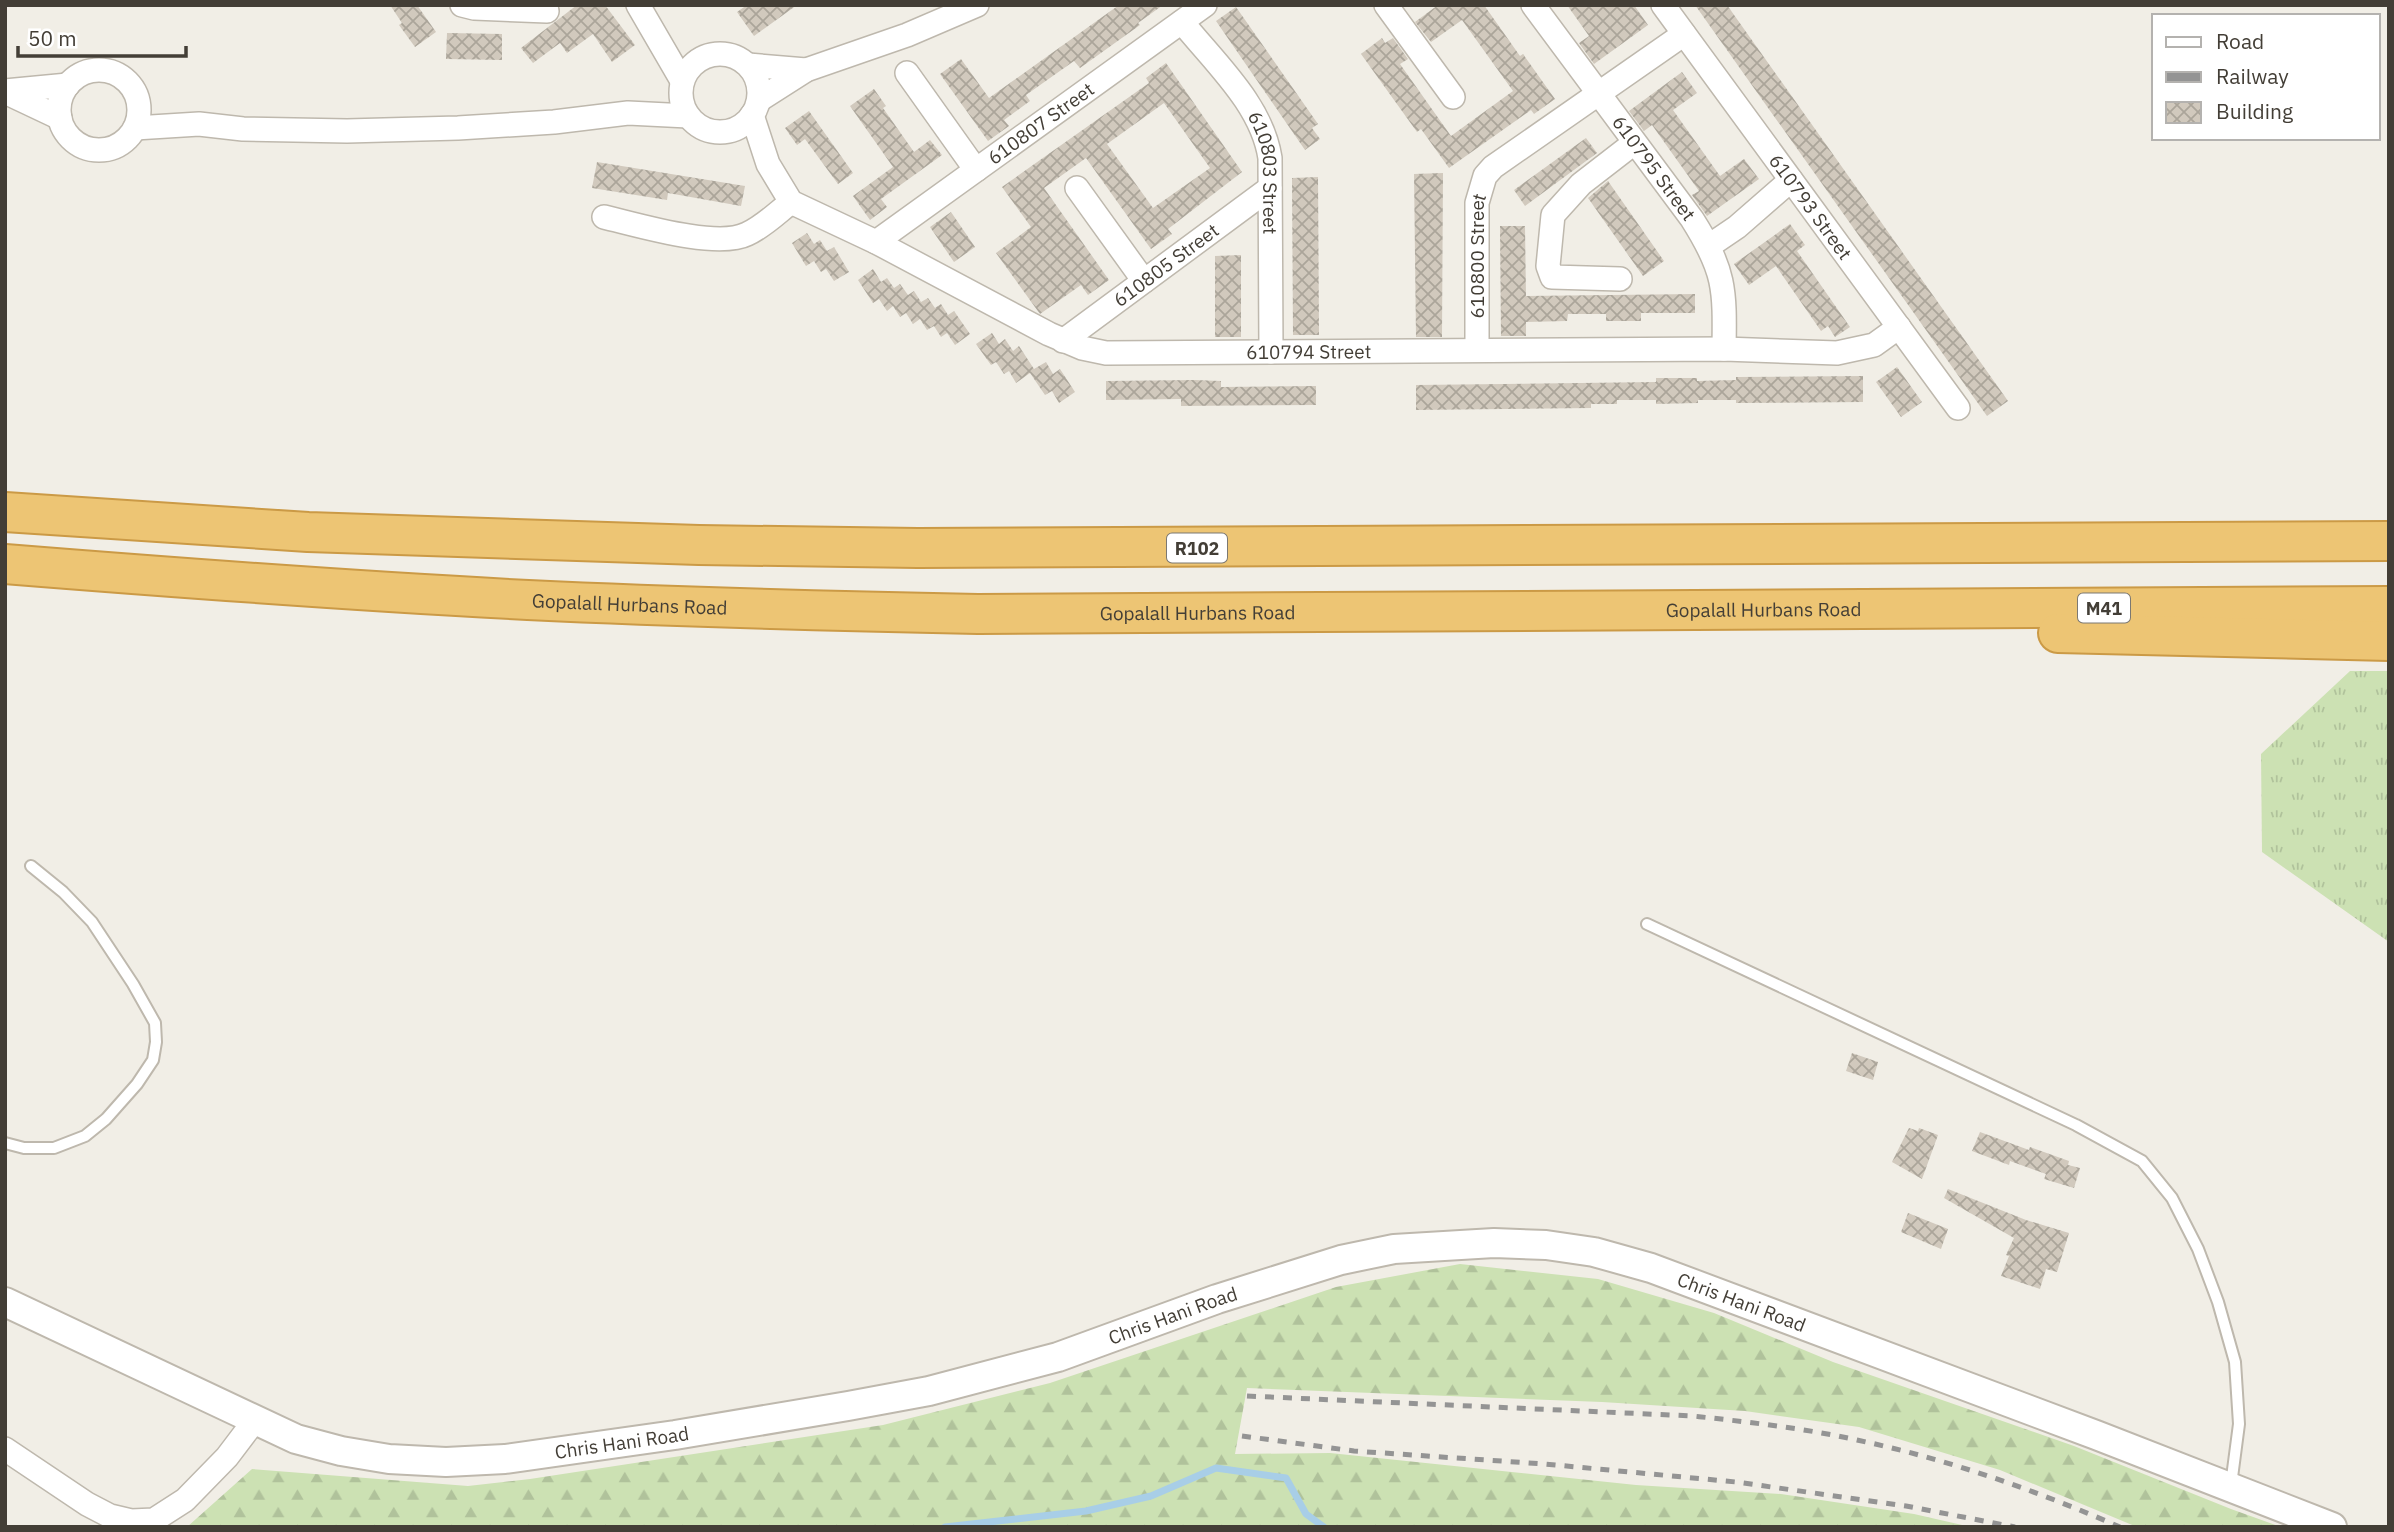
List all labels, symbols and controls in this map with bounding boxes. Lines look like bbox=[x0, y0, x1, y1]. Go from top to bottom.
scale bar bbox=[18, 14, 186, 58]
legend bbox=[2152, 14, 2380, 140]
text: 50 m bbox=[28, 24, 77, 52]
text: Road bbox=[2216, 27, 2264, 55]
text: Railway bbox=[2216, 62, 2289, 90]
street label: 610807 Street bbox=[983, 77, 1098, 170]
text: Building bbox=[2216, 97, 2293, 125]
street label: 610803 Street bbox=[1243, 107, 1282, 234]
street label: 610795 Street bbox=[1607, 111, 1701, 225]
street label: 610793 Street bbox=[1764, 149, 1857, 264]
street label: 610800 Street bbox=[1465, 190, 1491, 319]
street label: 610805 Street bbox=[1109, 218, 1223, 312]
street label: 610794 Street bbox=[1246, 339, 1371, 364]
road number: R102 bbox=[1167, 534, 1227, 562]
street label: Gopalall Hurbans Road bbox=[531, 588, 728, 620]
road number: M41 bbox=[2078, 594, 2130, 622]
street label: Gopalall Hurbans Road bbox=[1666, 597, 1861, 622]
street label: Gopalall Hurbans Road bbox=[1100, 600, 1295, 625]
street label: Chris Hani Road bbox=[1674, 1267, 1809, 1337]
street label: Chris Hani Road bbox=[1105, 1281, 1240, 1350]
street label: Chris Hani Road bbox=[553, 1421, 691, 1464]

